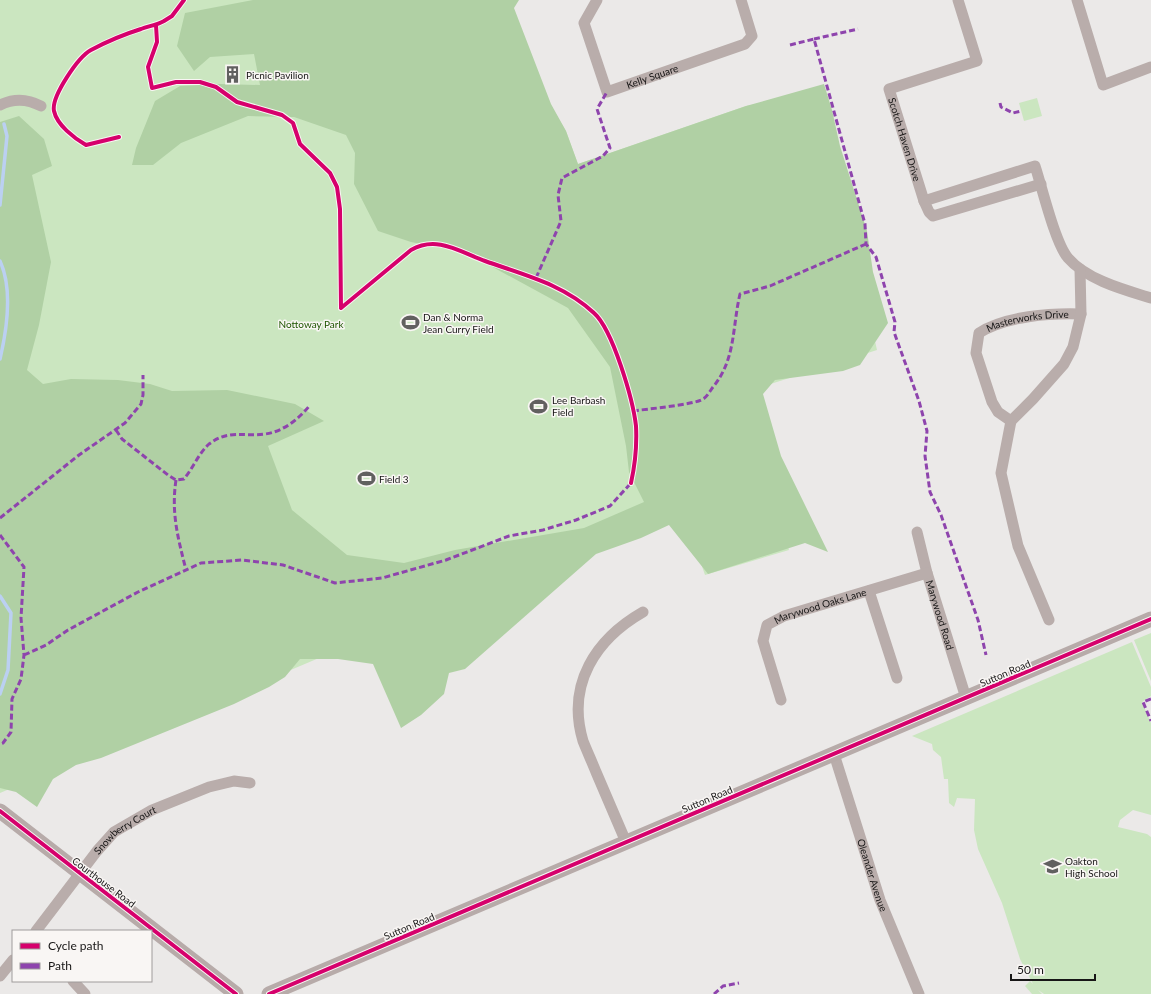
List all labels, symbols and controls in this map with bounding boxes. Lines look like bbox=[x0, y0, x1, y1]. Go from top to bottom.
street label: Kelly Square bbox=[625, 62, 680, 91]
building icon: Picnic Pavilion bbox=[223, 65, 243, 85]
place label: Picnic Pavilion bbox=[246, 69, 309, 81]
street label: Scotch Haven Drive bbox=[886, 96, 923, 183]
street label: Masterworks Drive bbox=[984, 308, 1069, 334]
place label: Dan & Norma Jean Curry Field bbox=[423, 311, 494, 335]
sports icon: Dan & Norma Jean Curry Field bbox=[400, 313, 420, 333]
park label: Nottoway Park bbox=[278, 318, 344, 330]
place label: Lee Barbash Field bbox=[552, 394, 605, 418]
sports icon: Lee Barbash Field bbox=[529, 396, 549, 416]
sports icon: Field 3 bbox=[356, 469, 376, 489]
place label: Field 3 bbox=[379, 473, 409, 485]
street label: Marywood Road bbox=[924, 578, 957, 651]
street label: Marywood Oaks Lane bbox=[772, 586, 868, 626]
street label: Sutton Road bbox=[978, 657, 1032, 689]
street label: Sutton Road bbox=[680, 783, 734, 815]
street label: Snowberry Court bbox=[91, 803, 158, 857]
street label: Oleander Avenue bbox=[855, 837, 890, 913]
street label: Courthouse Road bbox=[70, 854, 138, 910]
place label: Oakton High School bbox=[1065, 855, 1118, 879]
school or university icon: Oakton High School bbox=[1042, 857, 1062, 877]
street label: Sutton Road bbox=[382, 910, 436, 942]
legend bbox=[12, 930, 152, 982]
text: Cycle path bbox=[48, 938, 103, 953]
scale bar bbox=[1011, 956, 1095, 982]
text: Path bbox=[48, 958, 72, 973]
text: 50 m bbox=[1017, 962, 1044, 977]

